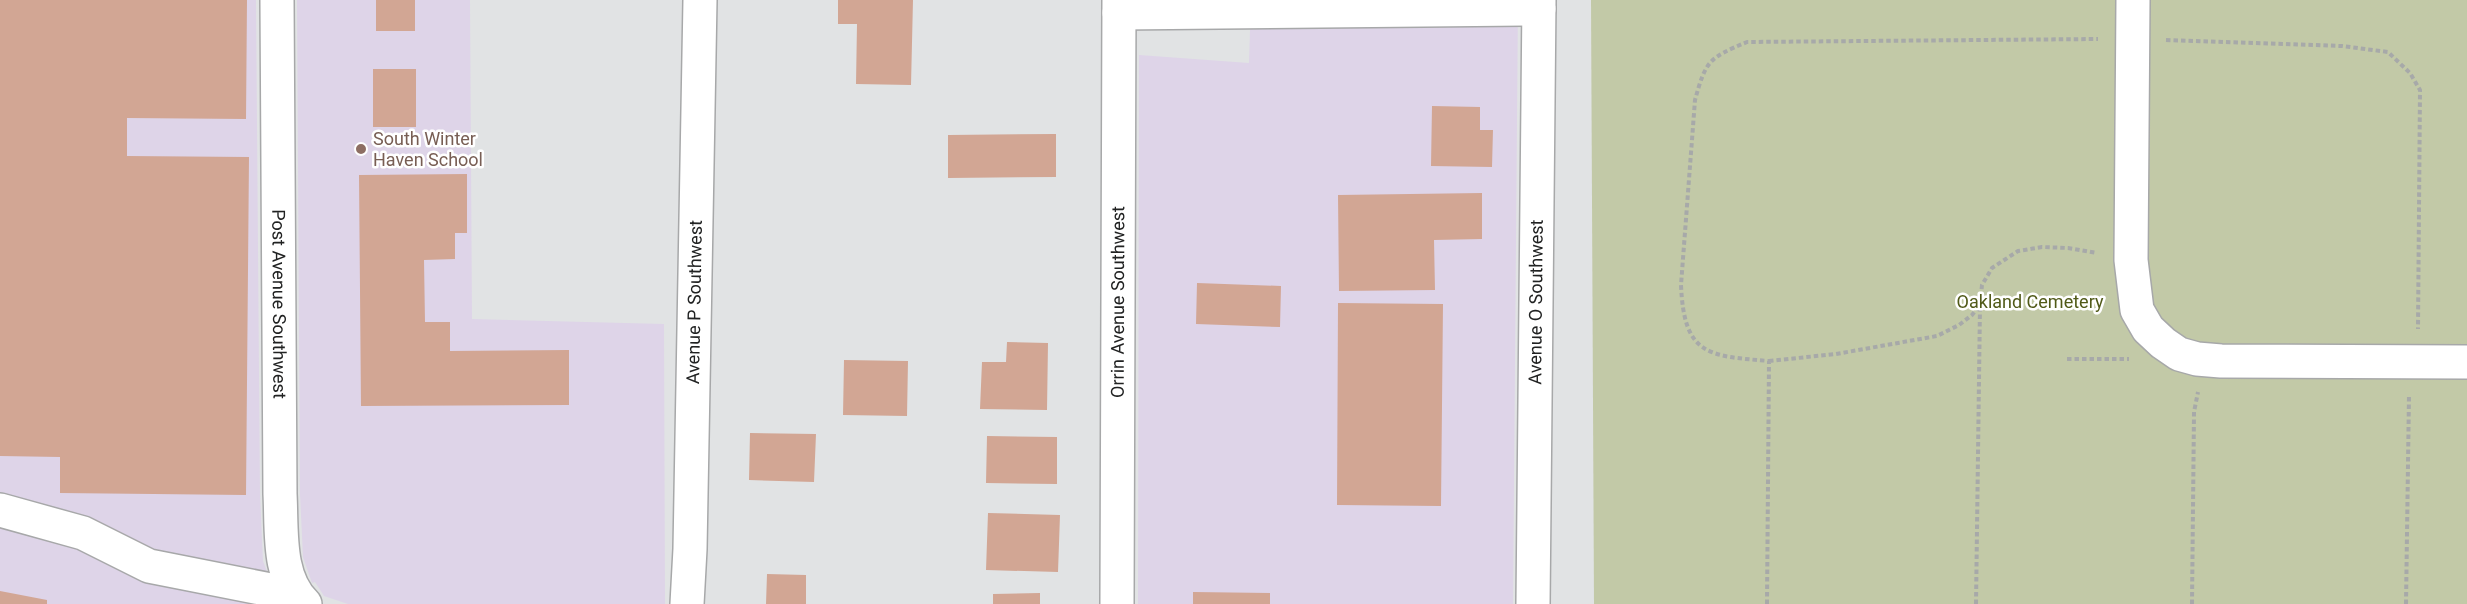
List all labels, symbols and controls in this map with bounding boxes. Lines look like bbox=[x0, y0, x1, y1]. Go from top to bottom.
place label: South Winter Haven School bbox=[373, 128, 483, 170]
marker: South Winter Haven School bbox=[354, 142, 368, 156]
street label: Orrin Avenue Southwest bbox=[1107, 206, 1128, 398]
street label: Post Avenue Southwest bbox=[268, 209, 290, 399]
street label: Avenue O Southwest bbox=[1524, 219, 1547, 385]
street label: Avenue P Southwest bbox=[682, 220, 706, 384]
park label: Oakland Cemetery bbox=[1957, 291, 2104, 312]

